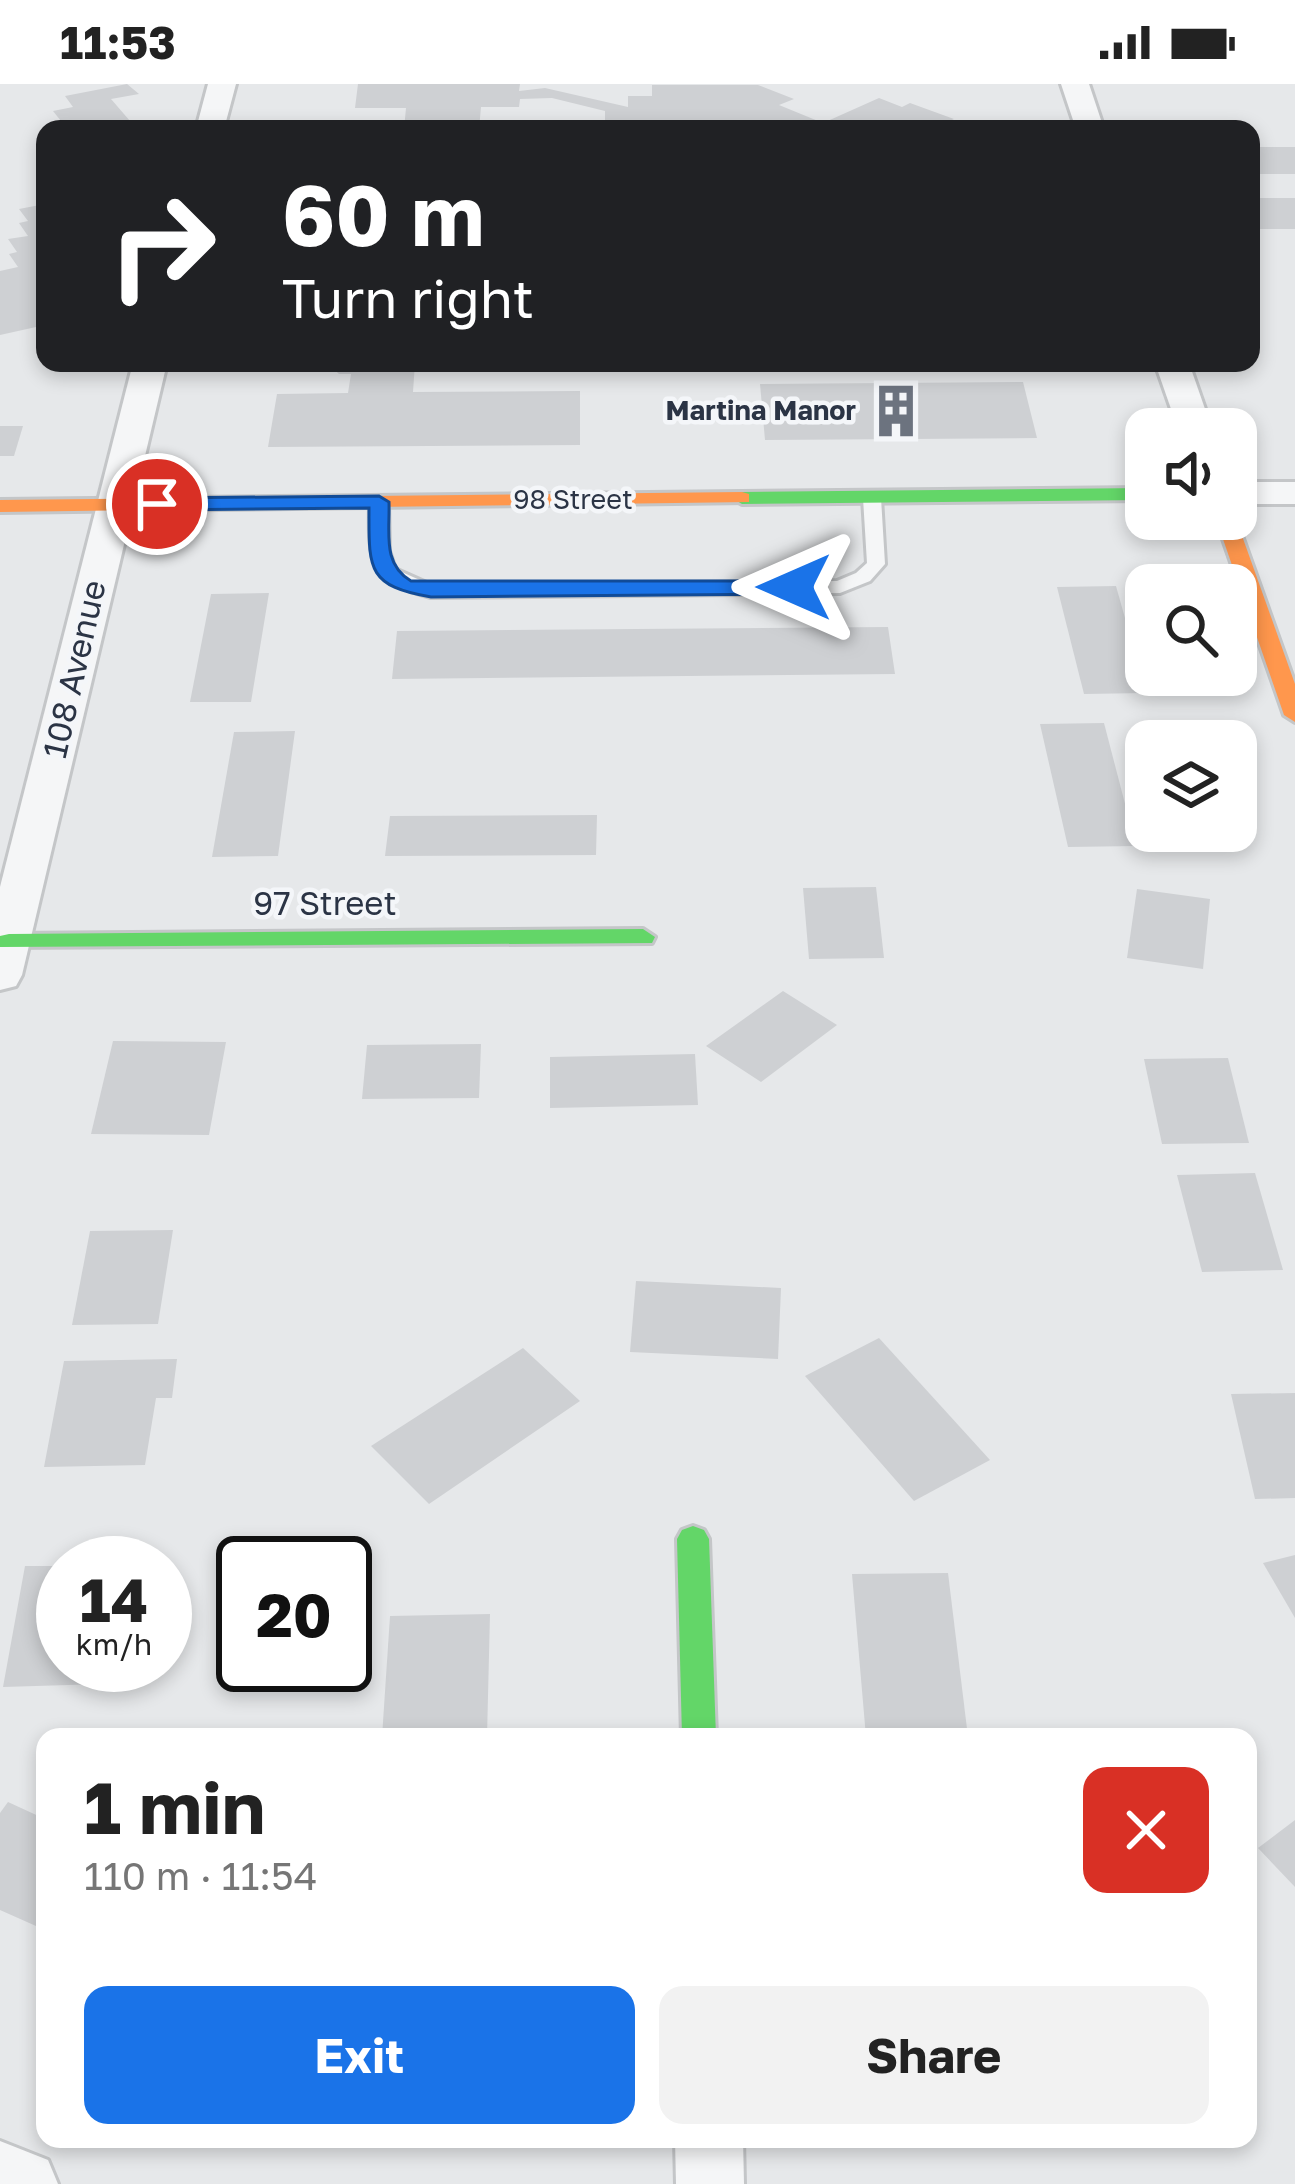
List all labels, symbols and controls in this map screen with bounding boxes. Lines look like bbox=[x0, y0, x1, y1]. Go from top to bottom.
text: 11:53 bbox=[60, 15, 176, 69]
text: 60 m bbox=[282, 164, 484, 264]
icon: right bbox=[84, 168, 240, 324]
text: Turn right bbox=[282, 265, 534, 330]
building icon: Martina Manor bbox=[867, 382, 925, 440]
place label: Martina Manor bbox=[666, 394, 856, 426]
map controls bbox=[1125, 408, 1257, 852]
button: sound bbox=[1125, 408, 1257, 540]
pin bbox=[106, 453, 208, 555]
icon: arrive bbox=[124, 471, 190, 537]
street label: 98 Street bbox=[513, 483, 633, 515]
position arrow bbox=[731, 524, 857, 650]
button: search bbox=[1125, 564, 1257, 696]
street label: 108 Avenue bbox=[34, 576, 113, 762]
button: layers bbox=[1125, 720, 1257, 852]
street label: 97 Street bbox=[253, 883, 397, 922]
speed limit sign: 20 bbox=[216, 1536, 372, 1692]
text: 14 bbox=[80, 1563, 148, 1635]
text: km/h bbox=[76, 1626, 152, 1662]
text: 1 min bbox=[84, 1763, 265, 1850]
button: close bbox=[1083, 1767, 1209, 1893]
text: 110 m · 11:54 bbox=[84, 1852, 317, 1899]
button: Exit bbox=[84, 1986, 635, 2124]
button: Share bbox=[659, 1986, 1209, 2124]

